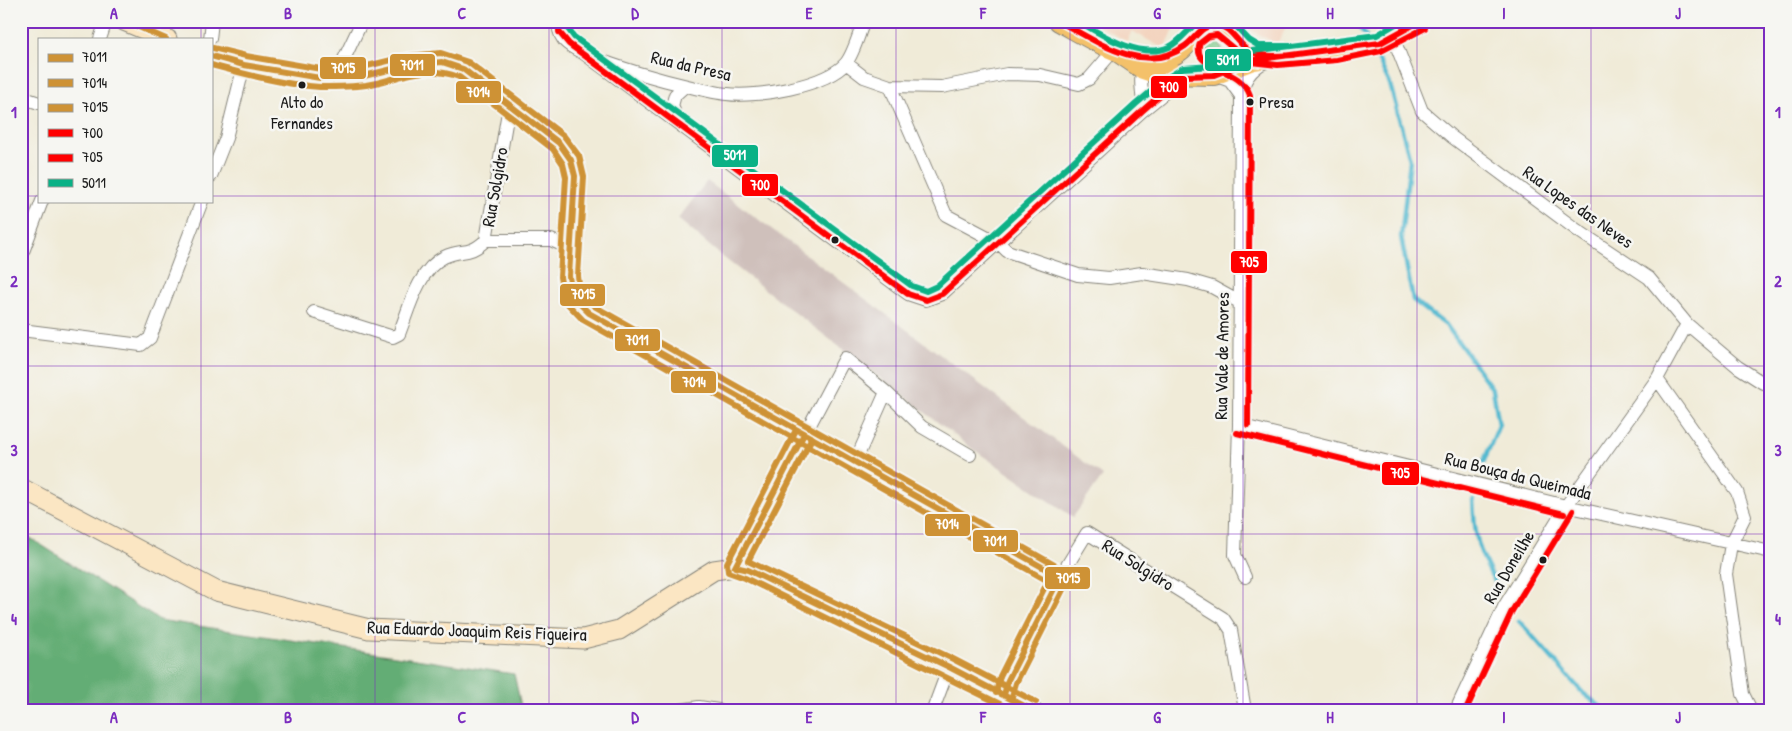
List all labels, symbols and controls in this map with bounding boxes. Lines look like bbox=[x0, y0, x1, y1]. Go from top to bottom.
text: A bbox=[110, 2, 118, 24]
text: B bbox=[284, 2, 292, 24]
text: C bbox=[458, 2, 467, 24]
text: D bbox=[631, 2, 639, 24]
text: E bbox=[805, 2, 813, 24]
text: F bbox=[979, 2, 987, 24]
text: G bbox=[1153, 2, 1161, 24]
text: H bbox=[1326, 2, 1334, 24]
text: I bbox=[1502, 2, 1506, 24]
text: J bbox=[1675, 2, 1681, 24]
legend bbox=[38, 38, 212, 202]
street label: Rua da Presa bbox=[649, 44, 734, 87]
text: 7011 bbox=[82, 46, 107, 67]
line badge: 5011 bbox=[1204, 48, 1252, 72]
text: 5011 bbox=[1217, 50, 1239, 69]
line badge: 7011 bbox=[389, 53, 436, 77]
text: 7011 bbox=[399, 55, 424, 74]
line badge: 7015 bbox=[319, 56, 367, 80]
text: 7015 bbox=[330, 58, 355, 77]
text: 7014 bbox=[82, 72, 108, 93]
line badge: 700 bbox=[1150, 75, 1188, 99]
text: 700 bbox=[1158, 77, 1179, 96]
marker: Alto do Fernandes bbox=[297, 80, 307, 90]
line badge: 7014 bbox=[455, 80, 502, 104]
text: 7014 bbox=[465, 82, 491, 101]
place label: Alto do Fernandes bbox=[270, 90, 333, 134]
place label: Presa bbox=[1259, 90, 1294, 113]
text: 7015 bbox=[82, 96, 109, 117]
marker: Presa bbox=[1245, 97, 1255, 107]
text: 1 bbox=[11, 101, 17, 123]
text: 1 bbox=[1775, 101, 1781, 123]
text: 700 bbox=[82, 122, 103, 143]
line badge: 5011 bbox=[711, 144, 759, 168]
street label: Rua Solgidro bbox=[475, 145, 514, 229]
text: 5011 bbox=[724, 145, 746, 164]
text: 705 bbox=[82, 146, 103, 167]
street label: Rua Lopes das Neves bbox=[1518, 159, 1639, 254]
text: 5011 bbox=[82, 172, 106, 193]
line badge: 700 bbox=[741, 173, 779, 197]
text: 700 bbox=[749, 175, 770, 194]
unlabelled marker bbox=[830, 235, 840, 245]
line badge: 705 bbox=[1230, 250, 1268, 274]
text: 705 bbox=[1238, 252, 1259, 271]
text: 2 bbox=[10, 270, 18, 292]
text: 2 bbox=[1774, 270, 1782, 292]
line badge: 7015 bbox=[559, 283, 606, 307]
text: 7015 bbox=[570, 284, 595, 303]
street label: Rua Vale de Amores bbox=[1208, 292, 1235, 420]
line badge: 7011 bbox=[614, 328, 661, 352]
text: 7011 bbox=[624, 330, 649, 349]
line badge: 7014 bbox=[670, 370, 717, 394]
text: 7014 bbox=[681, 372, 707, 391]
text: 3 bbox=[10, 439, 18, 461]
text: 3 bbox=[1774, 439, 1782, 461]
street label: Rua Bouça da Queimada bbox=[1442, 445, 1594, 506]
line badge: 705 bbox=[1381, 461, 1420, 486]
text: 705 bbox=[1389, 463, 1410, 482]
line badge: 7014 bbox=[924, 513, 971, 537]
text: 7014 bbox=[934, 514, 960, 533]
street label: Rua Doneilhe bbox=[1477, 525, 1540, 608]
line badge: 7011 bbox=[972, 529, 1019, 553]
text: 7011 bbox=[982, 531, 1007, 550]
street label: Rua Solgidro bbox=[1098, 533, 1179, 596]
unlabelled marker bbox=[1538, 555, 1548, 565]
line badge: 7015 bbox=[1044, 566, 1091, 590]
text: 7015 bbox=[1055, 568, 1080, 587]
text: 4 bbox=[11, 608, 17, 630]
text: 4 bbox=[1775, 608, 1781, 630]
street label: Rua Eduardo Joaquim Reis Figueira bbox=[367, 614, 587, 647]
text: A bbox=[110, 706, 118, 728]
text: B bbox=[284, 706, 292, 728]
text: C bbox=[458, 706, 467, 728]
text: D bbox=[631, 706, 639, 728]
text: E bbox=[805, 706, 813, 728]
text: F bbox=[979, 706, 987, 728]
text: G bbox=[1153, 706, 1161, 728]
text: H bbox=[1326, 706, 1334, 728]
text: I bbox=[1502, 706, 1506, 728]
text: J bbox=[1675, 706, 1681, 728]

